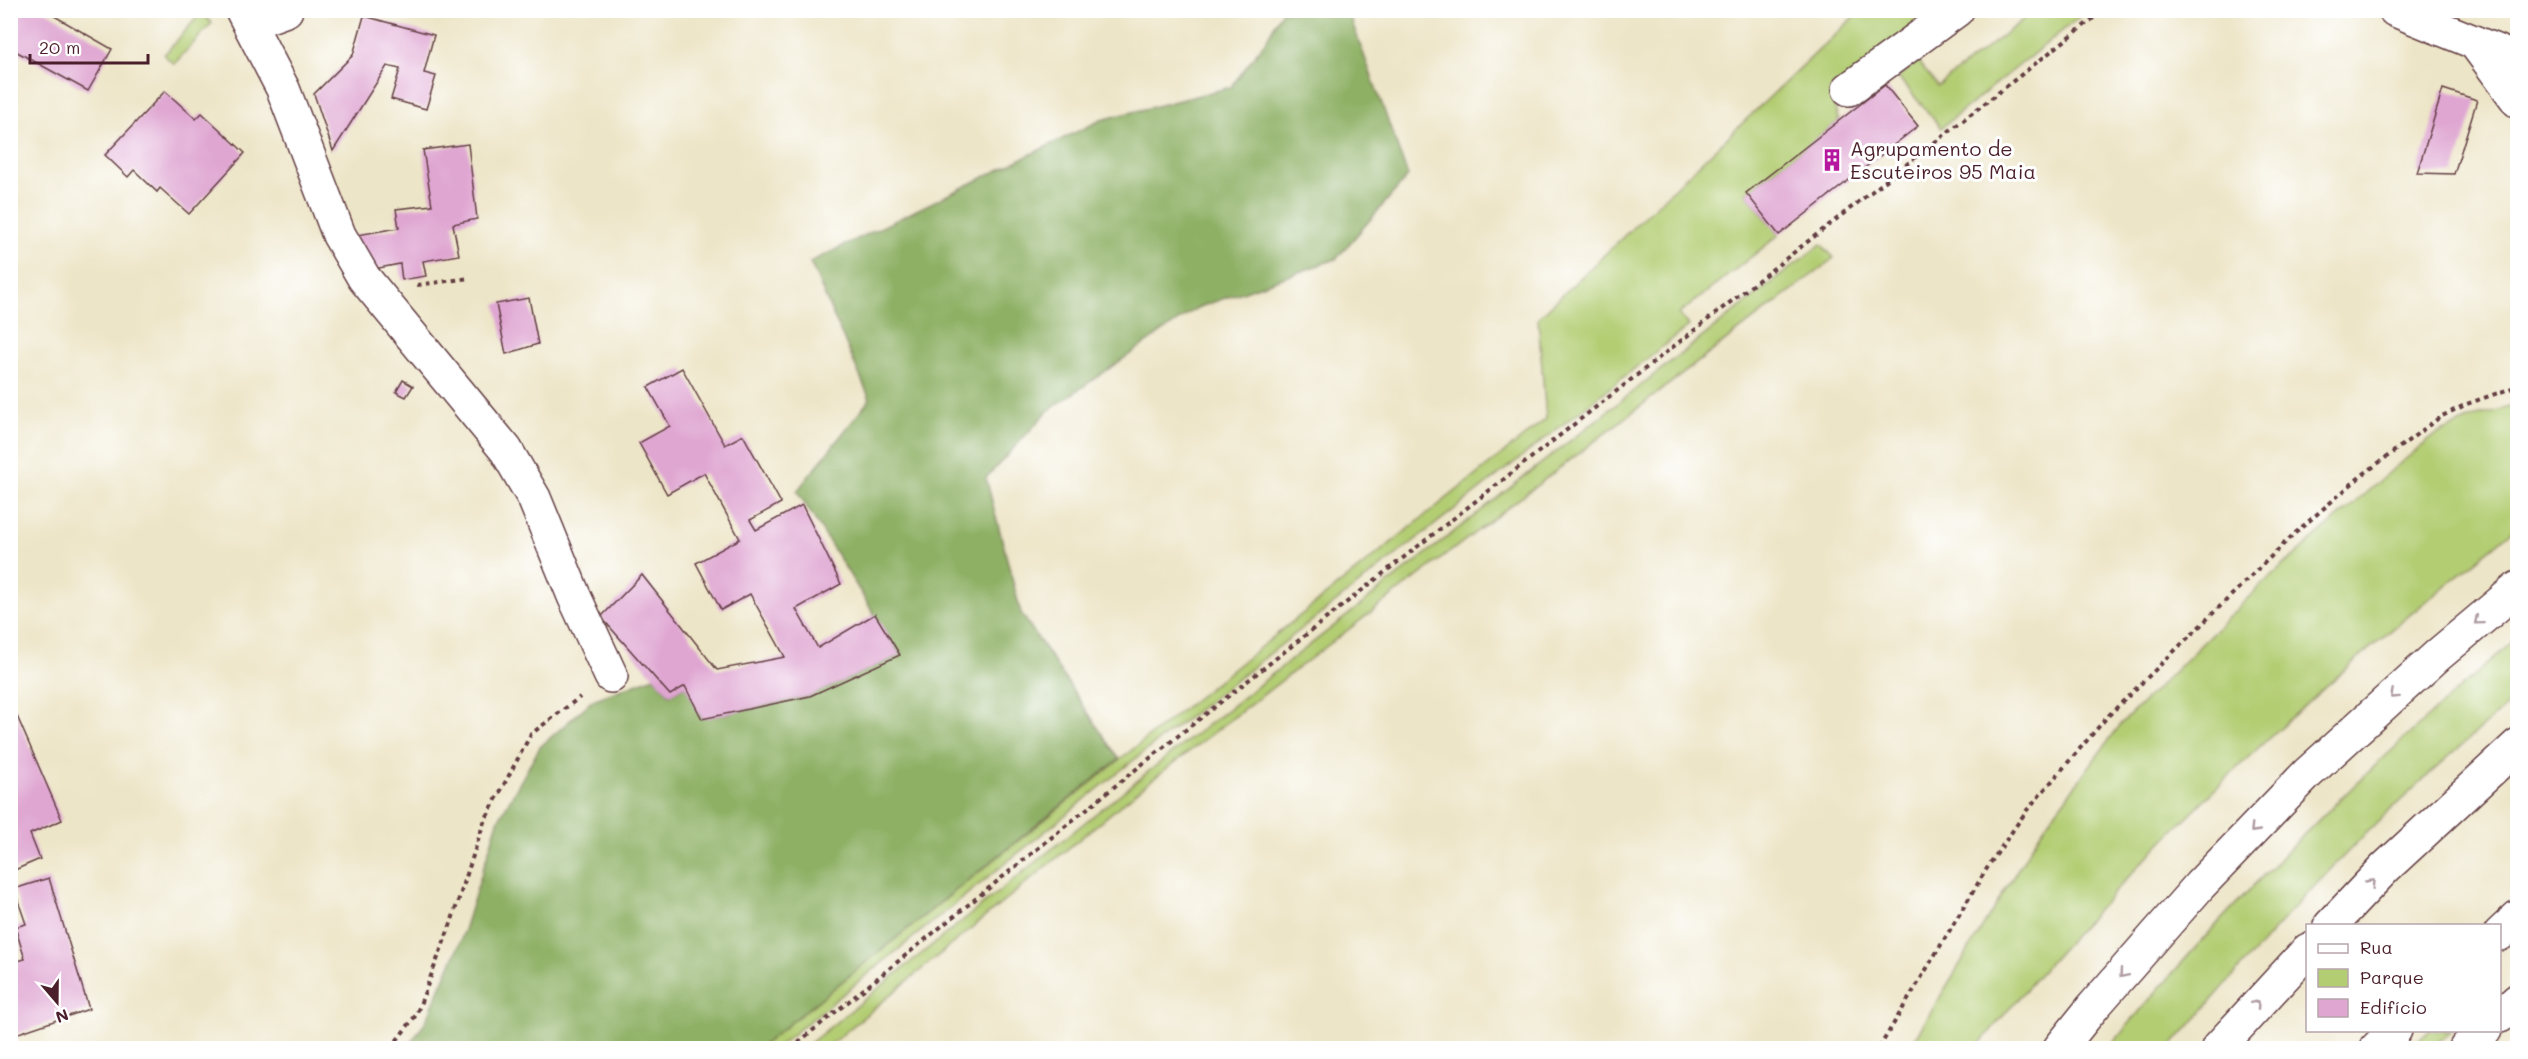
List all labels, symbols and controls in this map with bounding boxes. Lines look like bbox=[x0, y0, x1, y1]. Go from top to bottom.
scale bar bbox=[30, 27, 148, 65]
text: 20 m bbox=[39, 35, 80, 59]
place label: Agrupamento de Escuteiros 95 Maia bbox=[1850, 135, 2036, 184]
building icon: Agrupamento de Escuteiros 95 Maia bbox=[1819, 147, 1845, 173]
one-way arrow bbox=[2474, 614, 2485, 625]
one-way arrow bbox=[2391, 688, 2401, 699]
one-way arrow bbox=[2250, 822, 2261, 833]
one-way arrow bbox=[2363, 879, 2374, 890]
legend bbox=[2306, 924, 2501, 1032]
text: Rua bbox=[2360, 935, 2393, 959]
text: Parque bbox=[2360, 965, 2424, 989]
one-way arrow bbox=[2119, 967, 2130, 978]
north arrow bbox=[27, 972, 87, 1032]
text: Edifício bbox=[2360, 995, 2427, 1019]
one-way arrow bbox=[2249, 1000, 2260, 1011]
text: N bbox=[53, 1005, 72, 1029]

